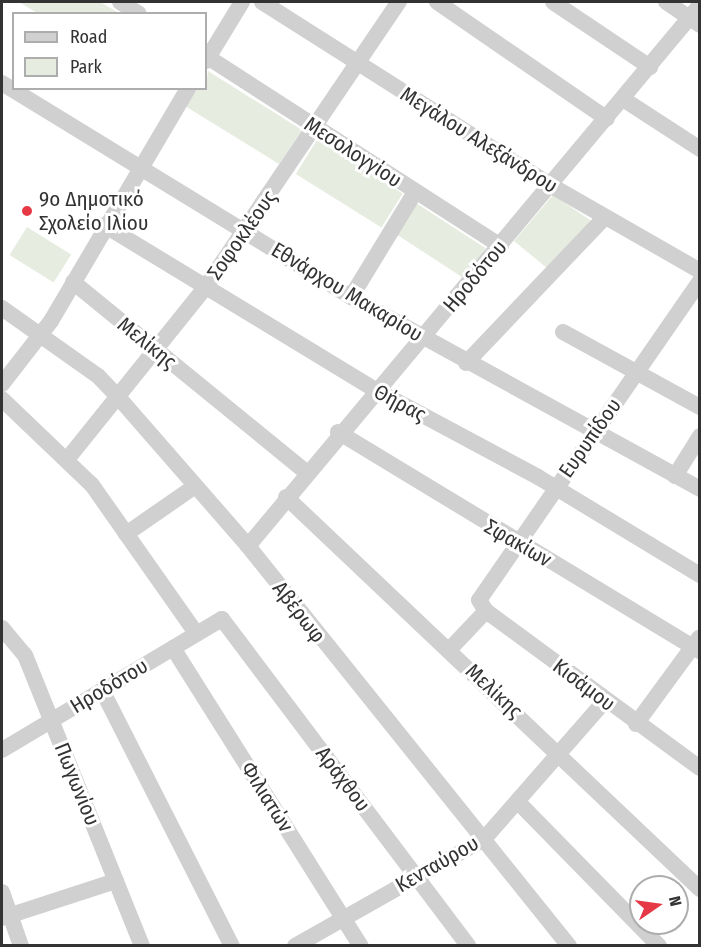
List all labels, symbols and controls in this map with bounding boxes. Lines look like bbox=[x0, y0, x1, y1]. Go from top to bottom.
legend bbox=[12, 12, 207, 90]
text: Road bbox=[70, 26, 107, 48]
text: Park bbox=[70, 56, 102, 78]
street label: Μεγάλου Αλεξάνδρου bbox=[396, 81, 562, 199]
street label: Μεσολογγίου bbox=[300, 111, 406, 193]
street label: Σοφοκλέους bbox=[202, 185, 282, 285]
place label: 9ο Δημοτικό Σχολείο Ιλίου bbox=[39, 186, 149, 236]
marker: 9ο Δημοτικό Σχολείο Ιλίου bbox=[20, 204, 34, 218]
street label: Ηροδότου bbox=[438, 235, 512, 317]
street label: Εθνάρχου Μακαρίου bbox=[267, 237, 427, 347]
street label: Μελίκης bbox=[113, 312, 181, 374]
street label: Θήρας bbox=[370, 379, 430, 427]
street label: Ευρυπίδου bbox=[554, 393, 626, 483]
street label: Σφακίων bbox=[480, 514, 556, 572]
street label: Αβέρωφ bbox=[267, 576, 331, 648]
street label: Ηροδότου bbox=[66, 653, 152, 719]
street label: Κισάμου bbox=[548, 653, 620, 717]
street label: Μελίκης bbox=[460, 658, 528, 724]
street label: Πωγωνίου bbox=[49, 739, 105, 829]
street label: Αράχθου bbox=[310, 742, 376, 816]
street label: Φιλιατών bbox=[236, 757, 298, 837]
street label: Κενταύρου bbox=[391, 830, 483, 898]
north arrow bbox=[629, 875, 689, 935]
text: N bbox=[665, 894, 685, 908]

